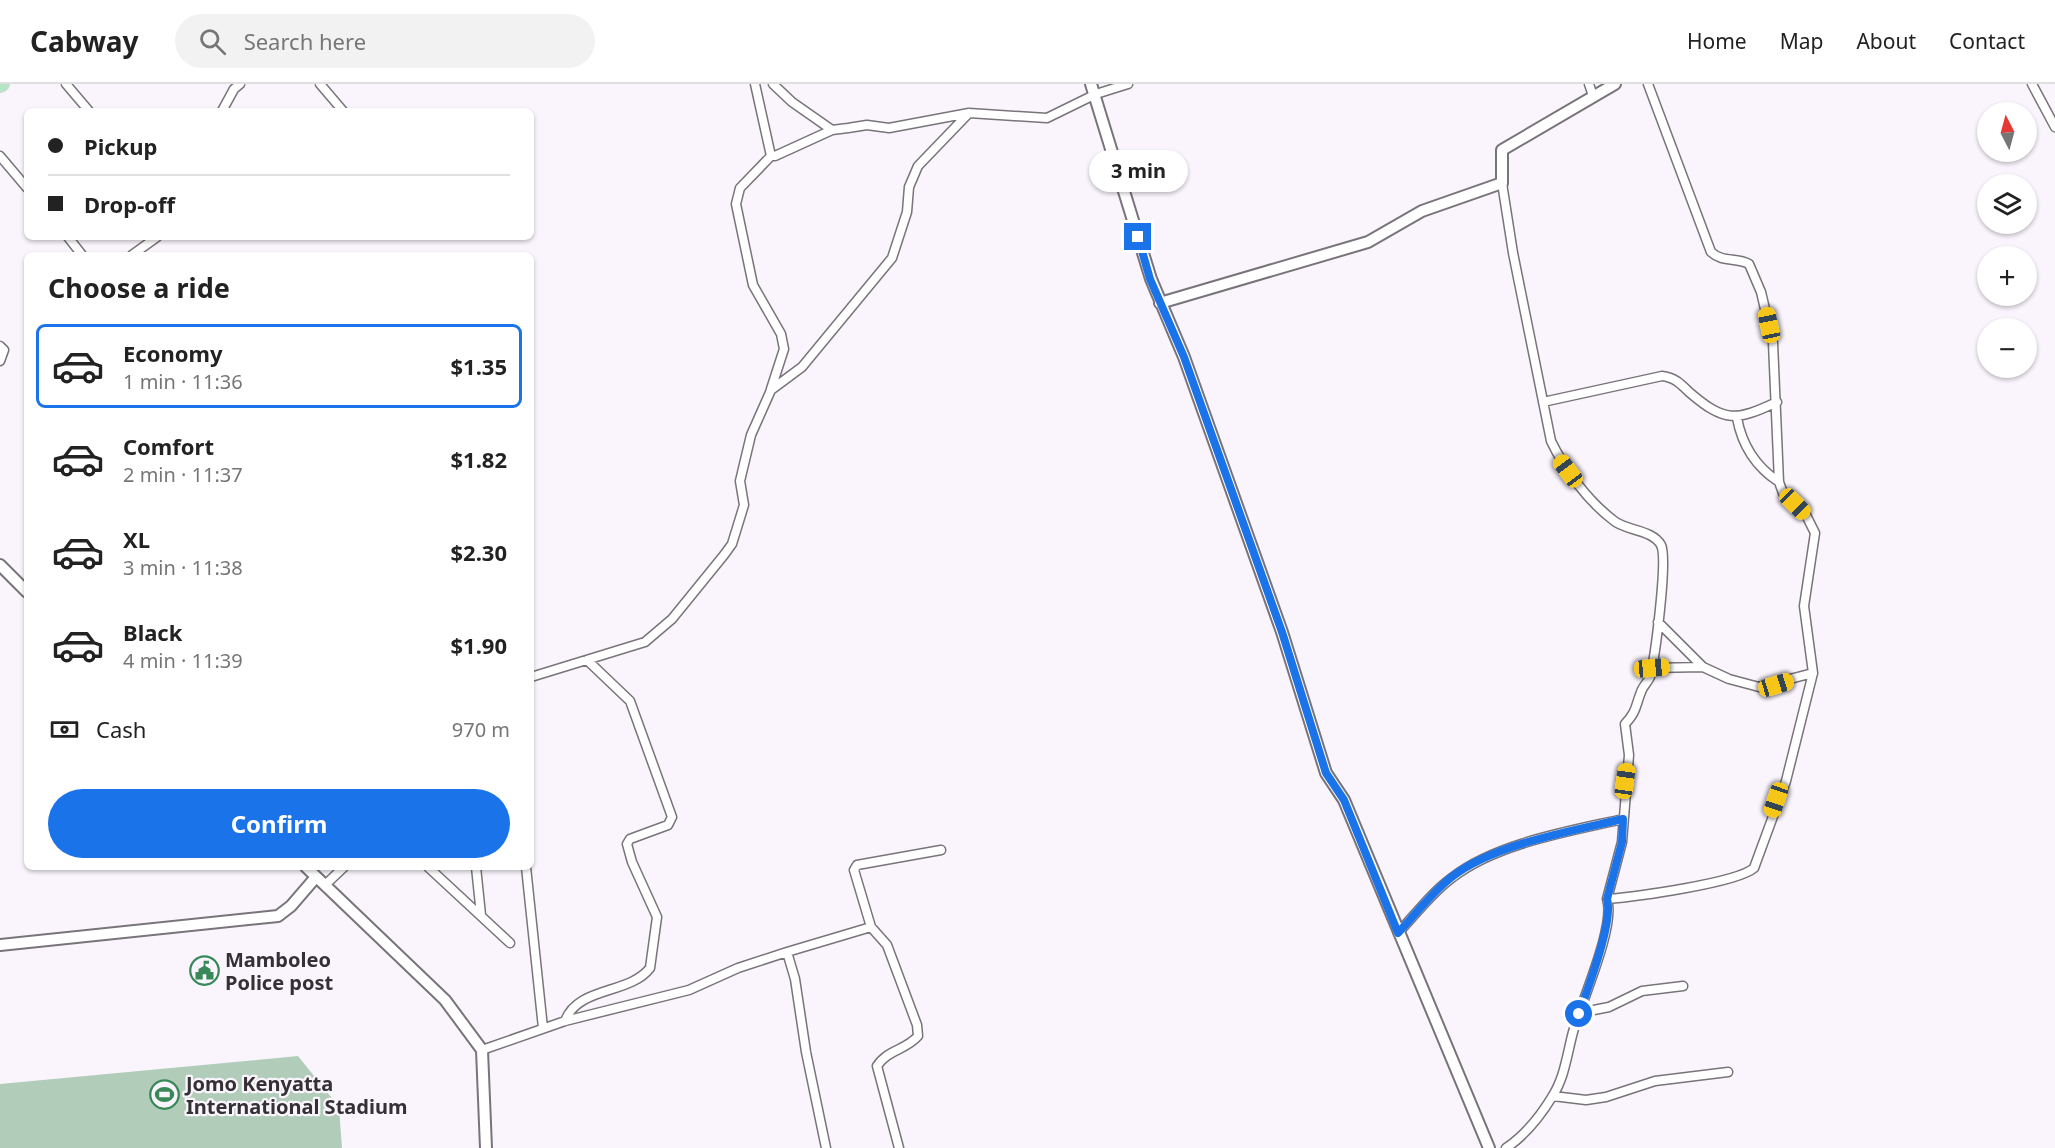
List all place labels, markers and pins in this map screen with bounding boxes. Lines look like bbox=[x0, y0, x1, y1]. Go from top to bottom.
place label: Mamboleo Police post bbox=[225, 946, 333, 996]
public building icon: Mamboleo Police post bbox=[188, 955, 220, 987]
place label: Jomo Kenyatta International Stadium bbox=[184, 1070, 407, 1120]
sports icon: Jomo Kenyatta International Stadium bbox=[149, 1079, 181, 1111]

